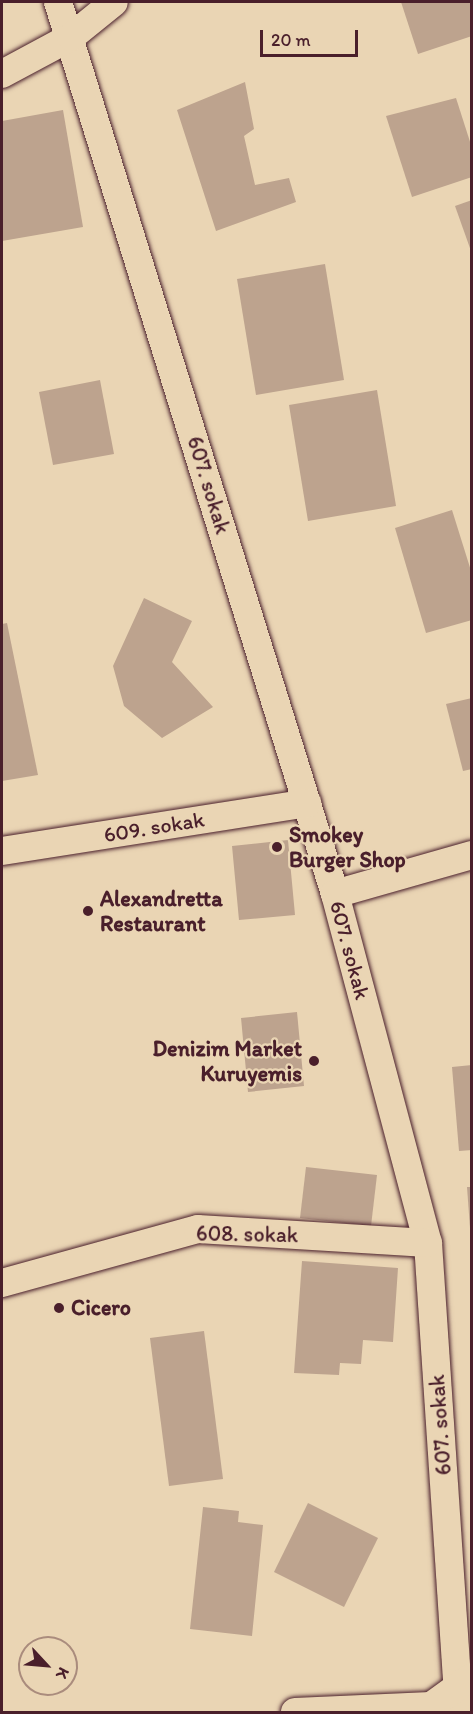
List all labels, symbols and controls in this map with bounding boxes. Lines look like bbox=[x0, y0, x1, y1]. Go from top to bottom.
scale bar bbox=[263, 18, 360, 56]
text: 20 m bbox=[271, 29, 311, 51]
street label: 607. sokak bbox=[182, 433, 236, 537]
street label: 609. sokak bbox=[102, 806, 206, 848]
place label: Smokey Burger Shop bbox=[289, 821, 406, 872]
marker: Smokey Burger Shop bbox=[270, 840, 284, 854]
place label: Alexandretta Restaurant bbox=[100, 885, 223, 936]
street label: 607. sokak bbox=[324, 898, 376, 1002]
marker: Alexandretta Restaurant bbox=[81, 904, 95, 918]
place label: Denizim Market Kuruyemis bbox=[152, 1035, 302, 1086]
marker: Denizim Market Kuruyemis bbox=[307, 1054, 321, 1068]
street label: 608. sokak bbox=[196, 1220, 298, 1248]
place label: Cicero bbox=[71, 1295, 131, 1321]
marker: Cicero bbox=[52, 1301, 66, 1315]
street label: 607. sokak bbox=[423, 1374, 457, 1476]
north arrow bbox=[18, 1636, 78, 1696]
text: K bbox=[52, 1664, 74, 1682]

